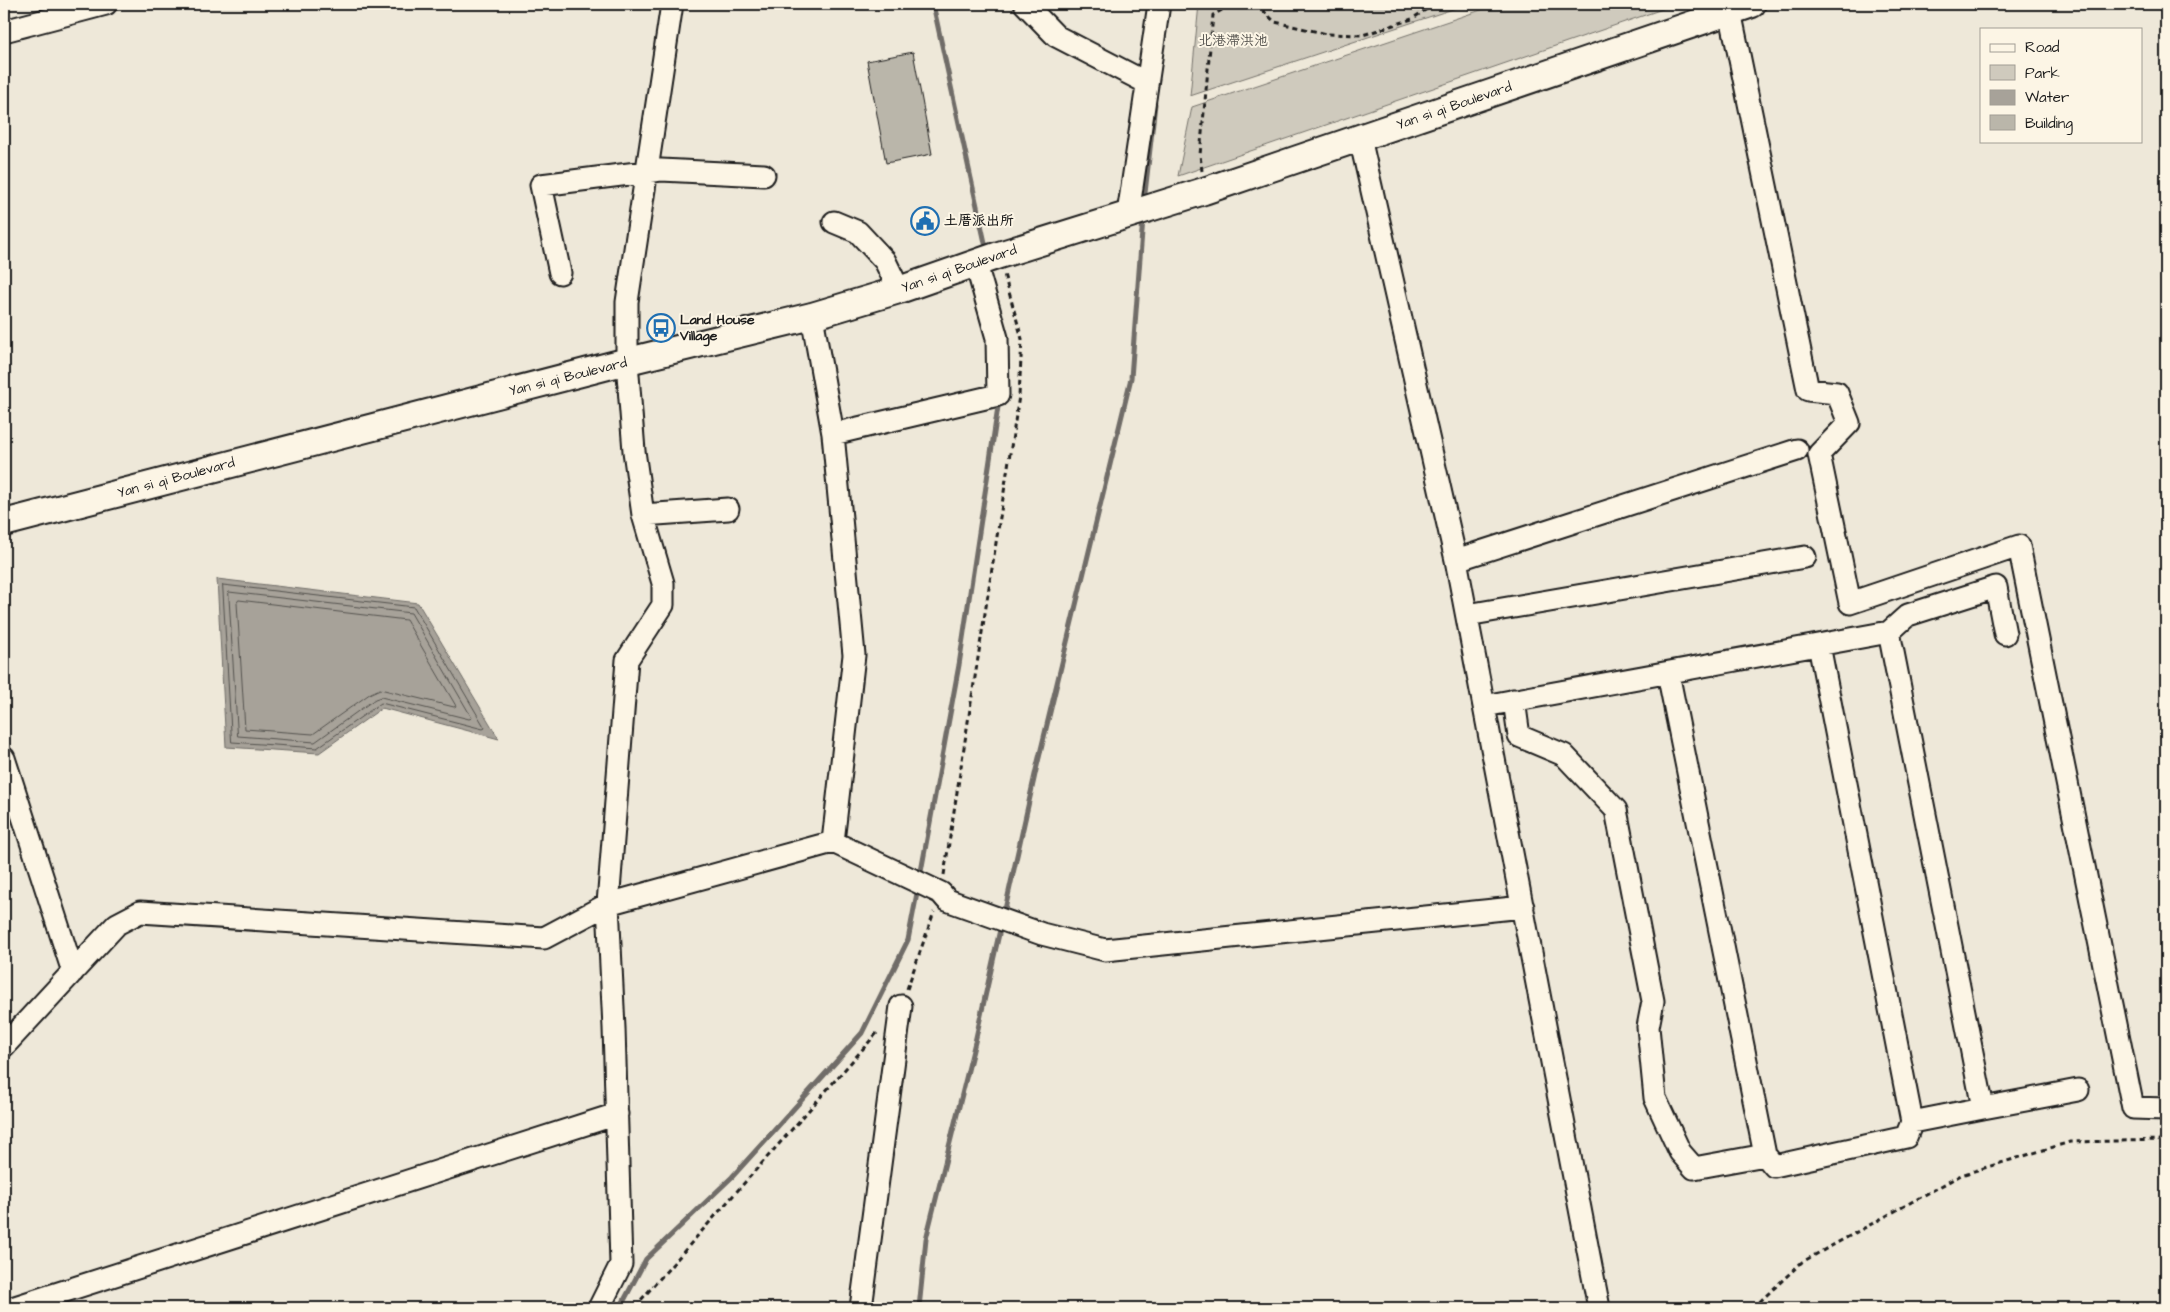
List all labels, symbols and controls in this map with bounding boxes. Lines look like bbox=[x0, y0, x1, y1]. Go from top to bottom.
legend bbox=[1980, 28, 2142, 142]
park label: 北港滯洪池 bbox=[1198, 31, 1268, 51]
text: Road bbox=[2025, 37, 2060, 58]
text: Park bbox=[2025, 63, 2060, 84]
street label: Yan si qi Boulevard bbox=[1394, 77, 1514, 135]
text: Water bbox=[2025, 87, 2069, 108]
text: Building bbox=[2025, 113, 2073, 135]
public building icon: 土厝派出所 bbox=[910, 206, 940, 236]
place label: 土厝派出所 bbox=[944, 211, 1014, 231]
street label: Yan si qi Boulevard bbox=[899, 240, 1019, 298]
place label: Land House Village bbox=[679, 310, 755, 347]
bus stop icon: Land House Village bbox=[646, 313, 676, 343]
street label: Yan si qi Boulevard bbox=[507, 353, 629, 401]
street label: Yan si qi Boulevard bbox=[115, 453, 237, 503]

